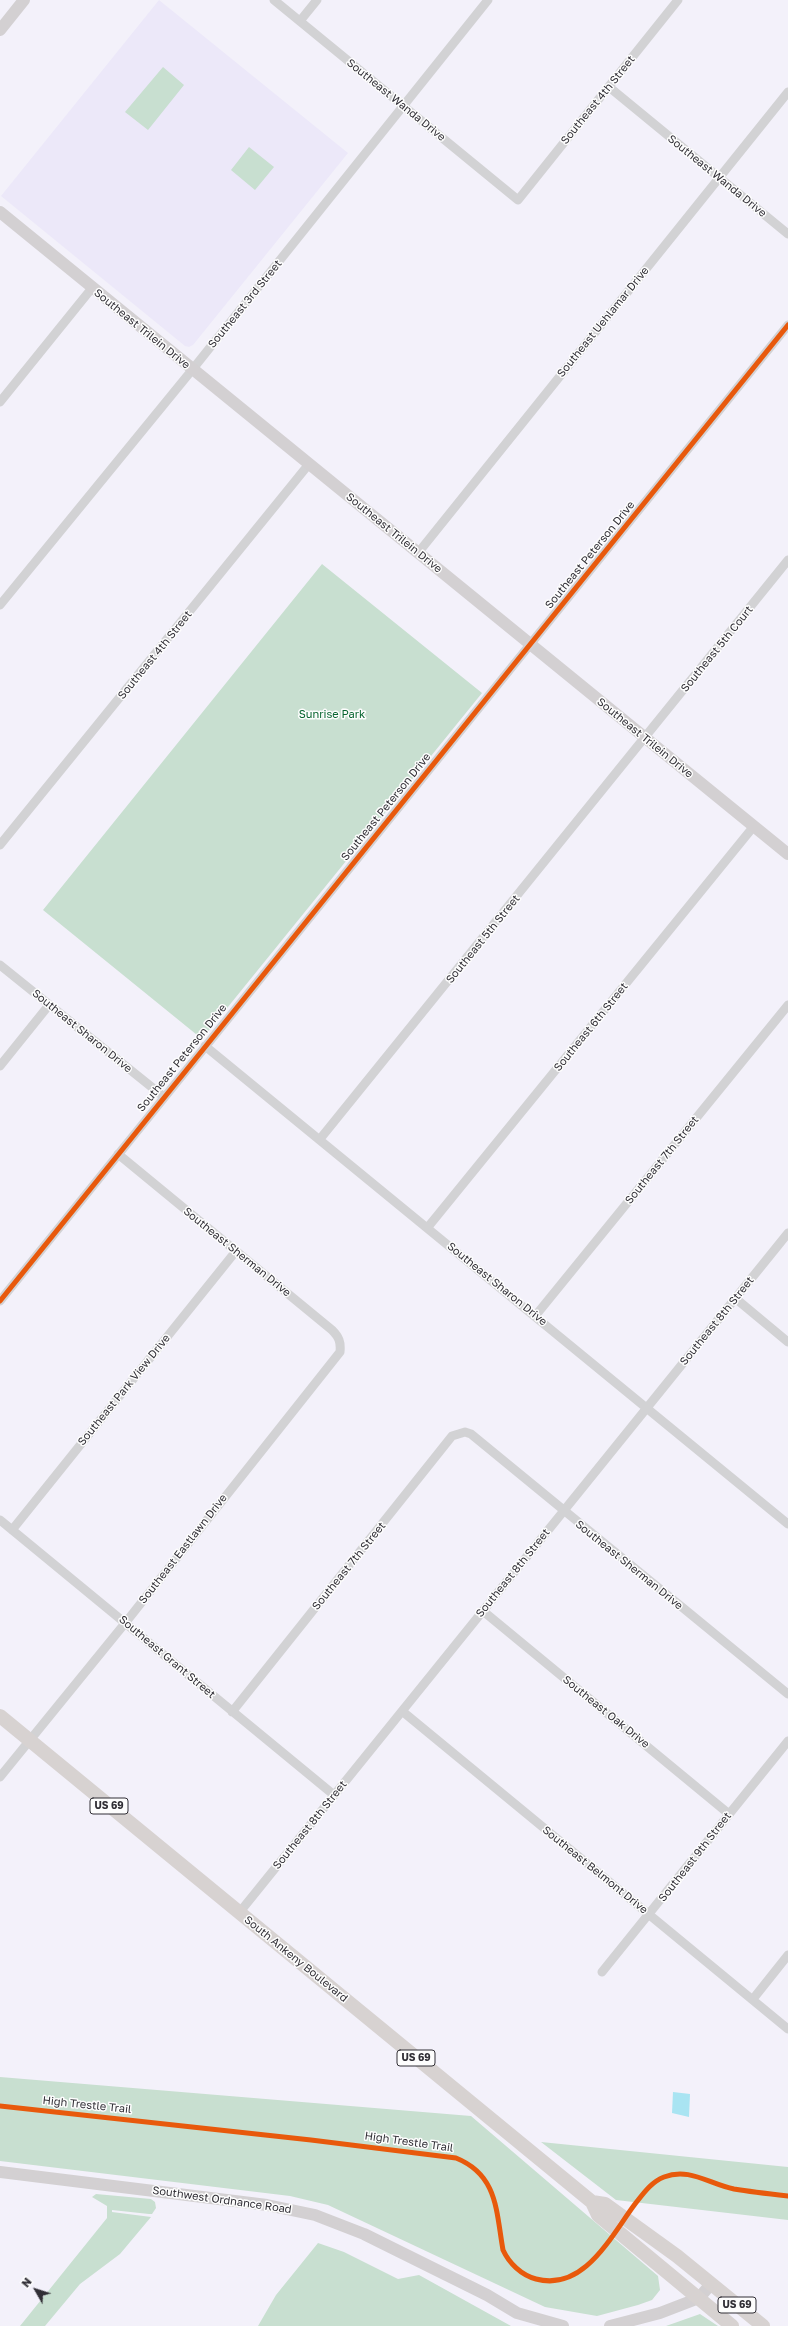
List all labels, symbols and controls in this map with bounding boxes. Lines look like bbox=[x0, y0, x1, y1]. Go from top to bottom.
street label: Southeast 4th Street bbox=[558, 53, 638, 147]
street label: Southeast Wanda Drive bbox=[344, 56, 448, 144]
street label: Southeast Wanda Drive bbox=[665, 132, 769, 220]
street label: Southeast 3rd Street bbox=[205, 257, 285, 351]
street label: Southeast Uehlamar Drive bbox=[554, 264, 652, 380]
street label: Southeast Trilein Drive bbox=[91, 286, 193, 372]
street label: Southeast Trilein Drive bbox=[343, 490, 445, 576]
street label: Southeast Peterson Drive bbox=[542, 498, 638, 612]
street label: Southeast 5th Court bbox=[678, 603, 756, 695]
street label: Southeast 4th Street bbox=[115, 608, 195, 702]
street label: Southeast Trilein Drive bbox=[594, 695, 696, 781]
park label: Sunrise Park bbox=[299, 708, 365, 722]
street label: Southeast Peterson Drive bbox=[338, 750, 434, 864]
street label: Southeast 5th Street bbox=[443, 892, 523, 986]
street label: Southeast 6th Street bbox=[551, 980, 631, 1074]
street label: Southeast Sharon Drive bbox=[29, 987, 135, 1075]
street label: Southeast Peterson Drive bbox=[134, 1001, 230, 1115]
street label: Southeast 7th Street bbox=[622, 1113, 702, 1207]
street label: Southeast Sherman Drive bbox=[181, 1205, 293, 1299]
street label: Southeast Sharon Drive bbox=[444, 1240, 550, 1328]
street label: Southeast 8th Street bbox=[677, 1274, 757, 1368]
street label: Southeast Park View Drive bbox=[75, 1332, 173, 1448]
street label: Southeast Eastlawn Drive bbox=[136, 1492, 230, 1606]
street label: Southeast Sherman Drive bbox=[573, 1518, 685, 1612]
street label: Southeast 7th Street bbox=[309, 1519, 389, 1613]
street label: Southeast 8th Street bbox=[473, 1526, 553, 1620]
street label: Southeast Grant Street bbox=[116, 1613, 218, 1701]
street label: Southeast Oak Drive bbox=[560, 1673, 652, 1751]
street label: Southeast 8th Street bbox=[270, 1778, 350, 1872]
road number: US 69 bbox=[90, 1798, 128, 1814]
street label: Southeast 9th Street bbox=[656, 1810, 734, 1904]
street label: Southeast Belmont Drive bbox=[540, 1823, 650, 1917]
street label: South Ankeny Boulevard bbox=[242, 1913, 350, 2005]
road number: US 69 bbox=[397, 2050, 435, 2066]
street label: High Trestle Trail bbox=[42, 2094, 132, 2116]
street label: High Trestle Trail bbox=[364, 2129, 454, 2155]
street label: Southwest Ordnance Road bbox=[152, 2184, 292, 2216]
north arrow bbox=[16, 2270, 56, 2310]
text: N bbox=[19, 2275, 34, 2289]
road number: US 69 bbox=[718, 2297, 756, 2313]

